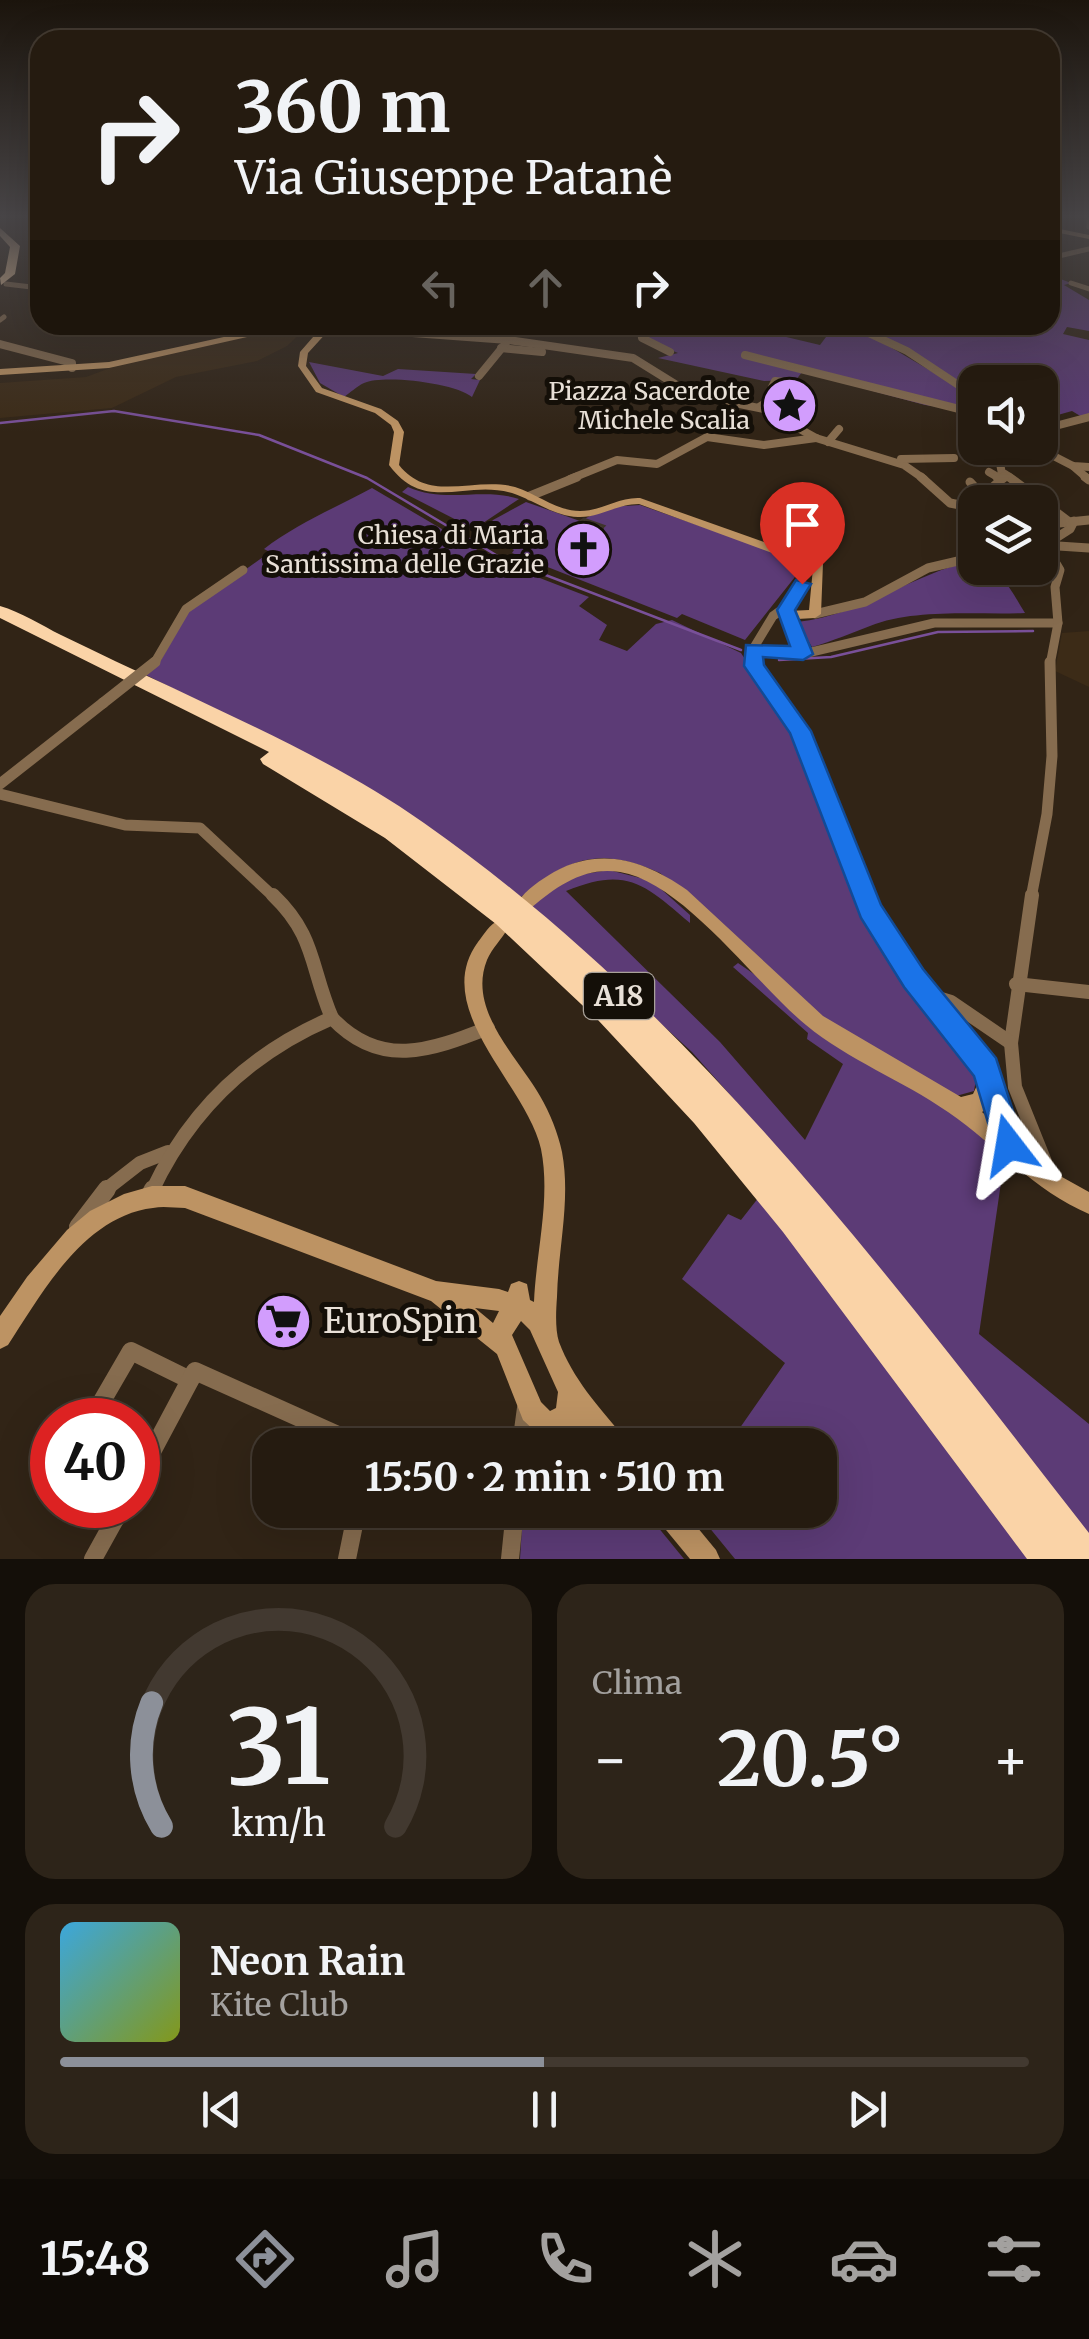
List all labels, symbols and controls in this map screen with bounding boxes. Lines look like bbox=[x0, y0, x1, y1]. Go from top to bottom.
text: 360 m bbox=[235, 63, 450, 151]
icon: right bbox=[70, 70, 200, 200]
text: Via Giuseppe Patanè bbox=[235, 150, 672, 206]
icon: left bbox=[413, 260, 468, 315]
icon: ahead bbox=[518, 260, 573, 315]
icon: right bbox=[623, 260, 678, 315]
map controls bbox=[958, 365, 1058, 585]
button: sound bbox=[958, 365, 1058, 465]
place label: Piazza Sacerdote Michele Scalia bbox=[548, 375, 750, 436]
place icon: Piazza Sacerdote Michele Scalia bbox=[759, 375, 819, 435]
pin bbox=[760, 482, 845, 585]
button: layers bbox=[958, 485, 1058, 585]
icon: arrive bbox=[775, 497, 830, 552]
place label: Chiesa di Maria Santissima delle Grazie bbox=[265, 519, 544, 580]
church icon: Chiesa di Maria Santissima delle Grazie bbox=[553, 519, 613, 579]
road number: A18 bbox=[584, 973, 654, 1019]
position arrow bbox=[957, 1093, 1061, 1197]
supermarket icon: EuroSpin bbox=[254, 1291, 314, 1351]
place label: EuroSpin bbox=[323, 1299, 478, 1343]
speed limit sign: 40 bbox=[30, 1398, 160, 1528]
text: 15:50 · 2 min · 510 m bbox=[365, 1454, 724, 1501]
text: Clima bbox=[592, 1663, 682, 1703]
text: 31 bbox=[227, 1682, 330, 1812]
text: 20.5° bbox=[717, 1712, 904, 1806]
text: − bbox=[592, 1725, 629, 1794]
text: + bbox=[992, 1725, 1029, 1794]
text: km/h bbox=[231, 1801, 326, 1846]
text: Neon Rain bbox=[210, 1938, 405, 1985]
text: Kite Club bbox=[210, 1985, 348, 2025]
icon: previous bbox=[194, 2082, 249, 2137]
icon: pause bbox=[517, 2082, 572, 2137]
icon: next bbox=[840, 2082, 895, 2137]
icon: directions bbox=[230, 2224, 300, 2294]
icon: music bbox=[380, 2224, 450, 2294]
icon: phone bbox=[530, 2224, 600, 2294]
icon: climate bbox=[680, 2224, 750, 2294]
icon: car bbox=[829, 2224, 899, 2294]
icon: filters bbox=[979, 2224, 1049, 2294]
text: 15:48 bbox=[40, 2231, 150, 2287]

